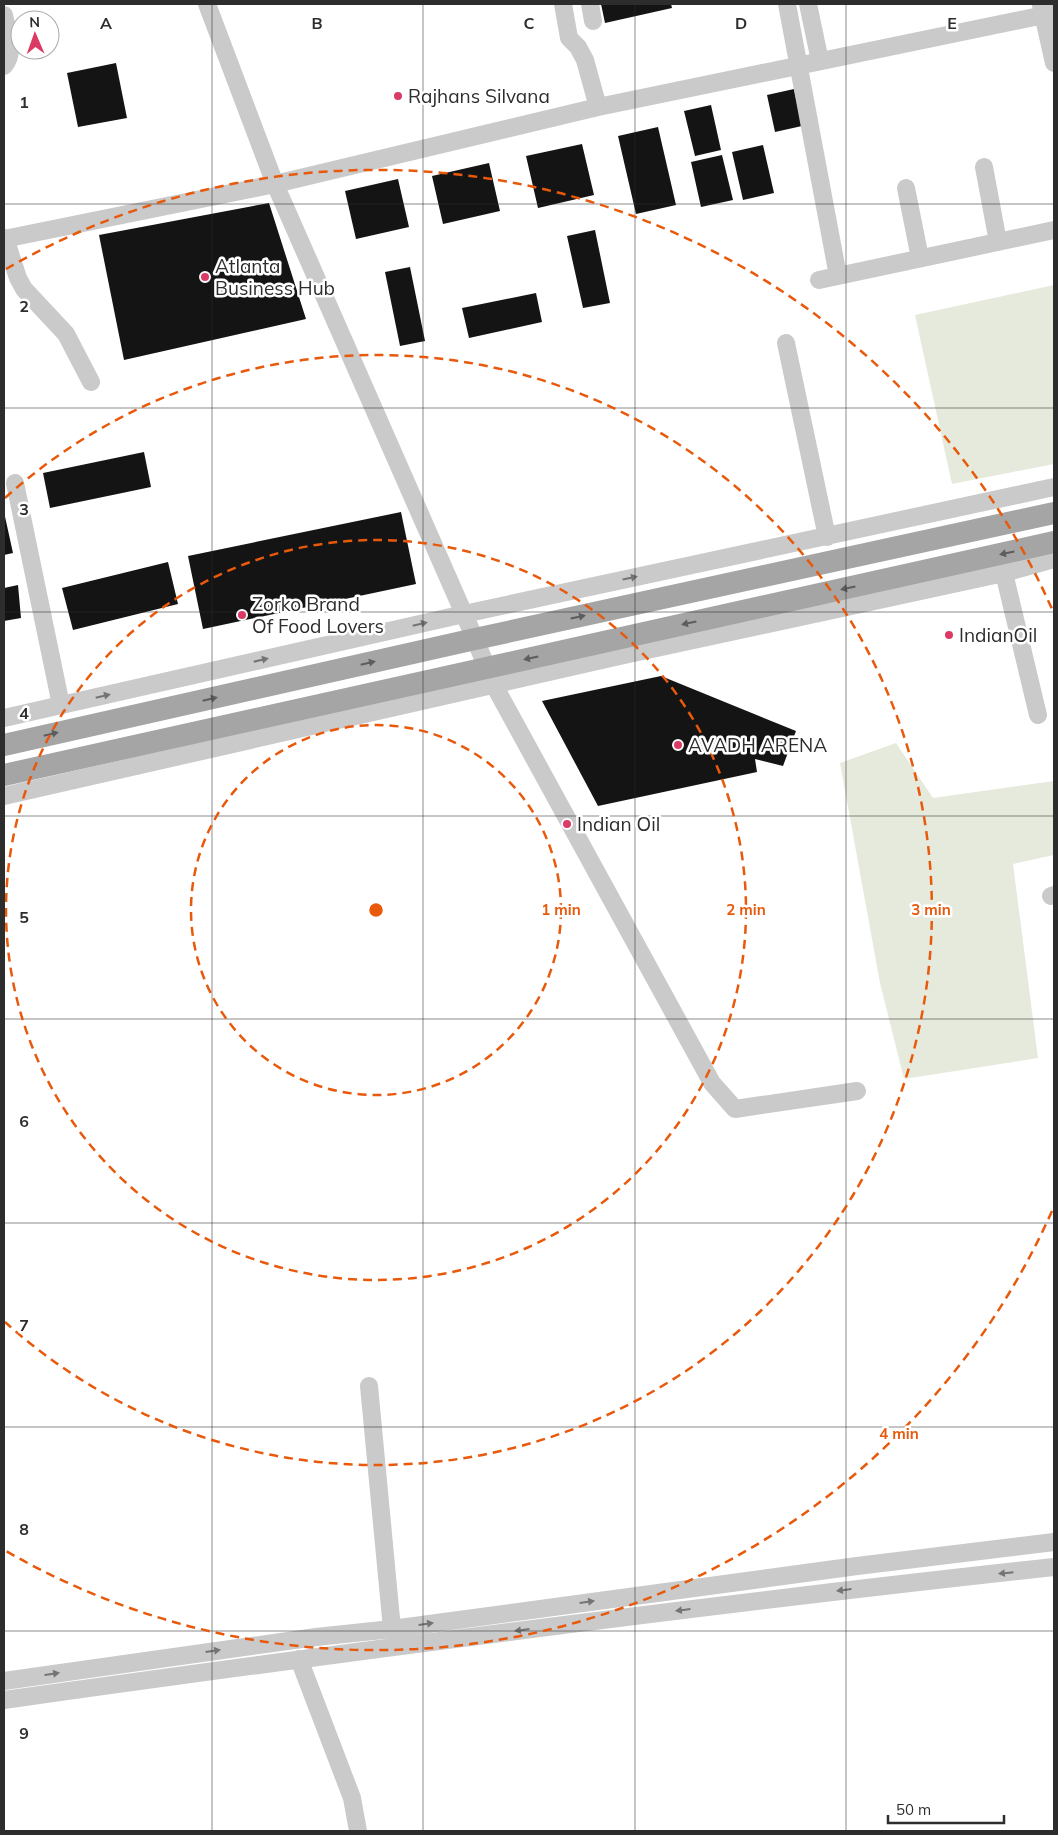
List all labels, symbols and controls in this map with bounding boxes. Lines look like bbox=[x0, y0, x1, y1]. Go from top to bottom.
north arrow bbox=[10, 10, 60, 60]
text: N bbox=[29, 13, 40, 31]
text: A bbox=[100, 13, 112, 33]
text: B bbox=[311, 13, 323, 33]
text: C bbox=[524, 13, 535, 33]
text: D bbox=[735, 13, 747, 33]
text: E bbox=[947, 13, 957, 33]
place label: Rajhans Silvana bbox=[408, 84, 550, 108]
marker: Rajhans Silvana bbox=[392, 90, 404, 102]
text: 1 bbox=[19, 92, 29, 112]
place label: Atlanta Business Hub bbox=[215, 254, 335, 300]
marker: Atlanta Business Hub bbox=[199, 271, 211, 283]
text: 2 bbox=[19, 296, 29, 316]
text: 3 bbox=[19, 499, 29, 519]
one-way arrow bbox=[999, 549, 1014, 557]
one-way arrow bbox=[622, 574, 638, 582]
one-way arrow bbox=[840, 584, 856, 592]
place label: Zorko Brand Of Food Lovers bbox=[252, 592, 384, 638]
marker: Zorko Brand Of Food Lovers bbox=[236, 609, 248, 621]
one-way arrow bbox=[571, 613, 586, 621]
one-way arrow bbox=[682, 619, 697, 627]
one-way arrow bbox=[412, 620, 427, 628]
place label: IndianOil bbox=[959, 623, 1037, 647]
marker: IndianOil bbox=[943, 629, 955, 641]
one-way arrow bbox=[523, 654, 538, 662]
one-way arrow bbox=[253, 656, 269, 664]
one-way arrow bbox=[361, 659, 376, 667]
one-way arrow bbox=[95, 691, 111, 699]
one-way arrow bbox=[202, 695, 217, 703]
text: 4 bbox=[19, 703, 29, 723]
one-way arrow bbox=[44, 730, 59, 738]
place label: AVADH ARENA bbox=[688, 733, 827, 757]
marker: AVADH ARENA bbox=[672, 739, 684, 751]
place label: Indian Oil bbox=[577, 812, 660, 836]
marker: Indian Oil bbox=[561, 818, 573, 830]
text: 1 min bbox=[541, 900, 581, 919]
text: 2 min bbox=[726, 900, 766, 919]
text: 3 min bbox=[911, 900, 951, 919]
centre of rings bbox=[367, 901, 385, 919]
text: 5 bbox=[19, 907, 29, 927]
text: 6 bbox=[19, 1111, 29, 1131]
text: 7 bbox=[19, 1315, 29, 1335]
text: 4 min bbox=[879, 1424, 919, 1443]
text: 8 bbox=[19, 1519, 29, 1539]
one-way arrow bbox=[997, 1569, 1013, 1577]
one-way arrow bbox=[836, 1586, 852, 1594]
one-way arrow bbox=[580, 1598, 596, 1606]
one-way arrow bbox=[675, 1606, 691, 1614]
one-way arrow bbox=[419, 1620, 435, 1628]
one-way arrow bbox=[513, 1627, 529, 1635]
one-way arrow bbox=[205, 1647, 221, 1655]
one-way arrow bbox=[44, 1670, 60, 1678]
text: 9 bbox=[19, 1723, 29, 1743]
scale bar bbox=[888, 1792, 1004, 1824]
text: 50 m bbox=[896, 1800, 931, 1819]

